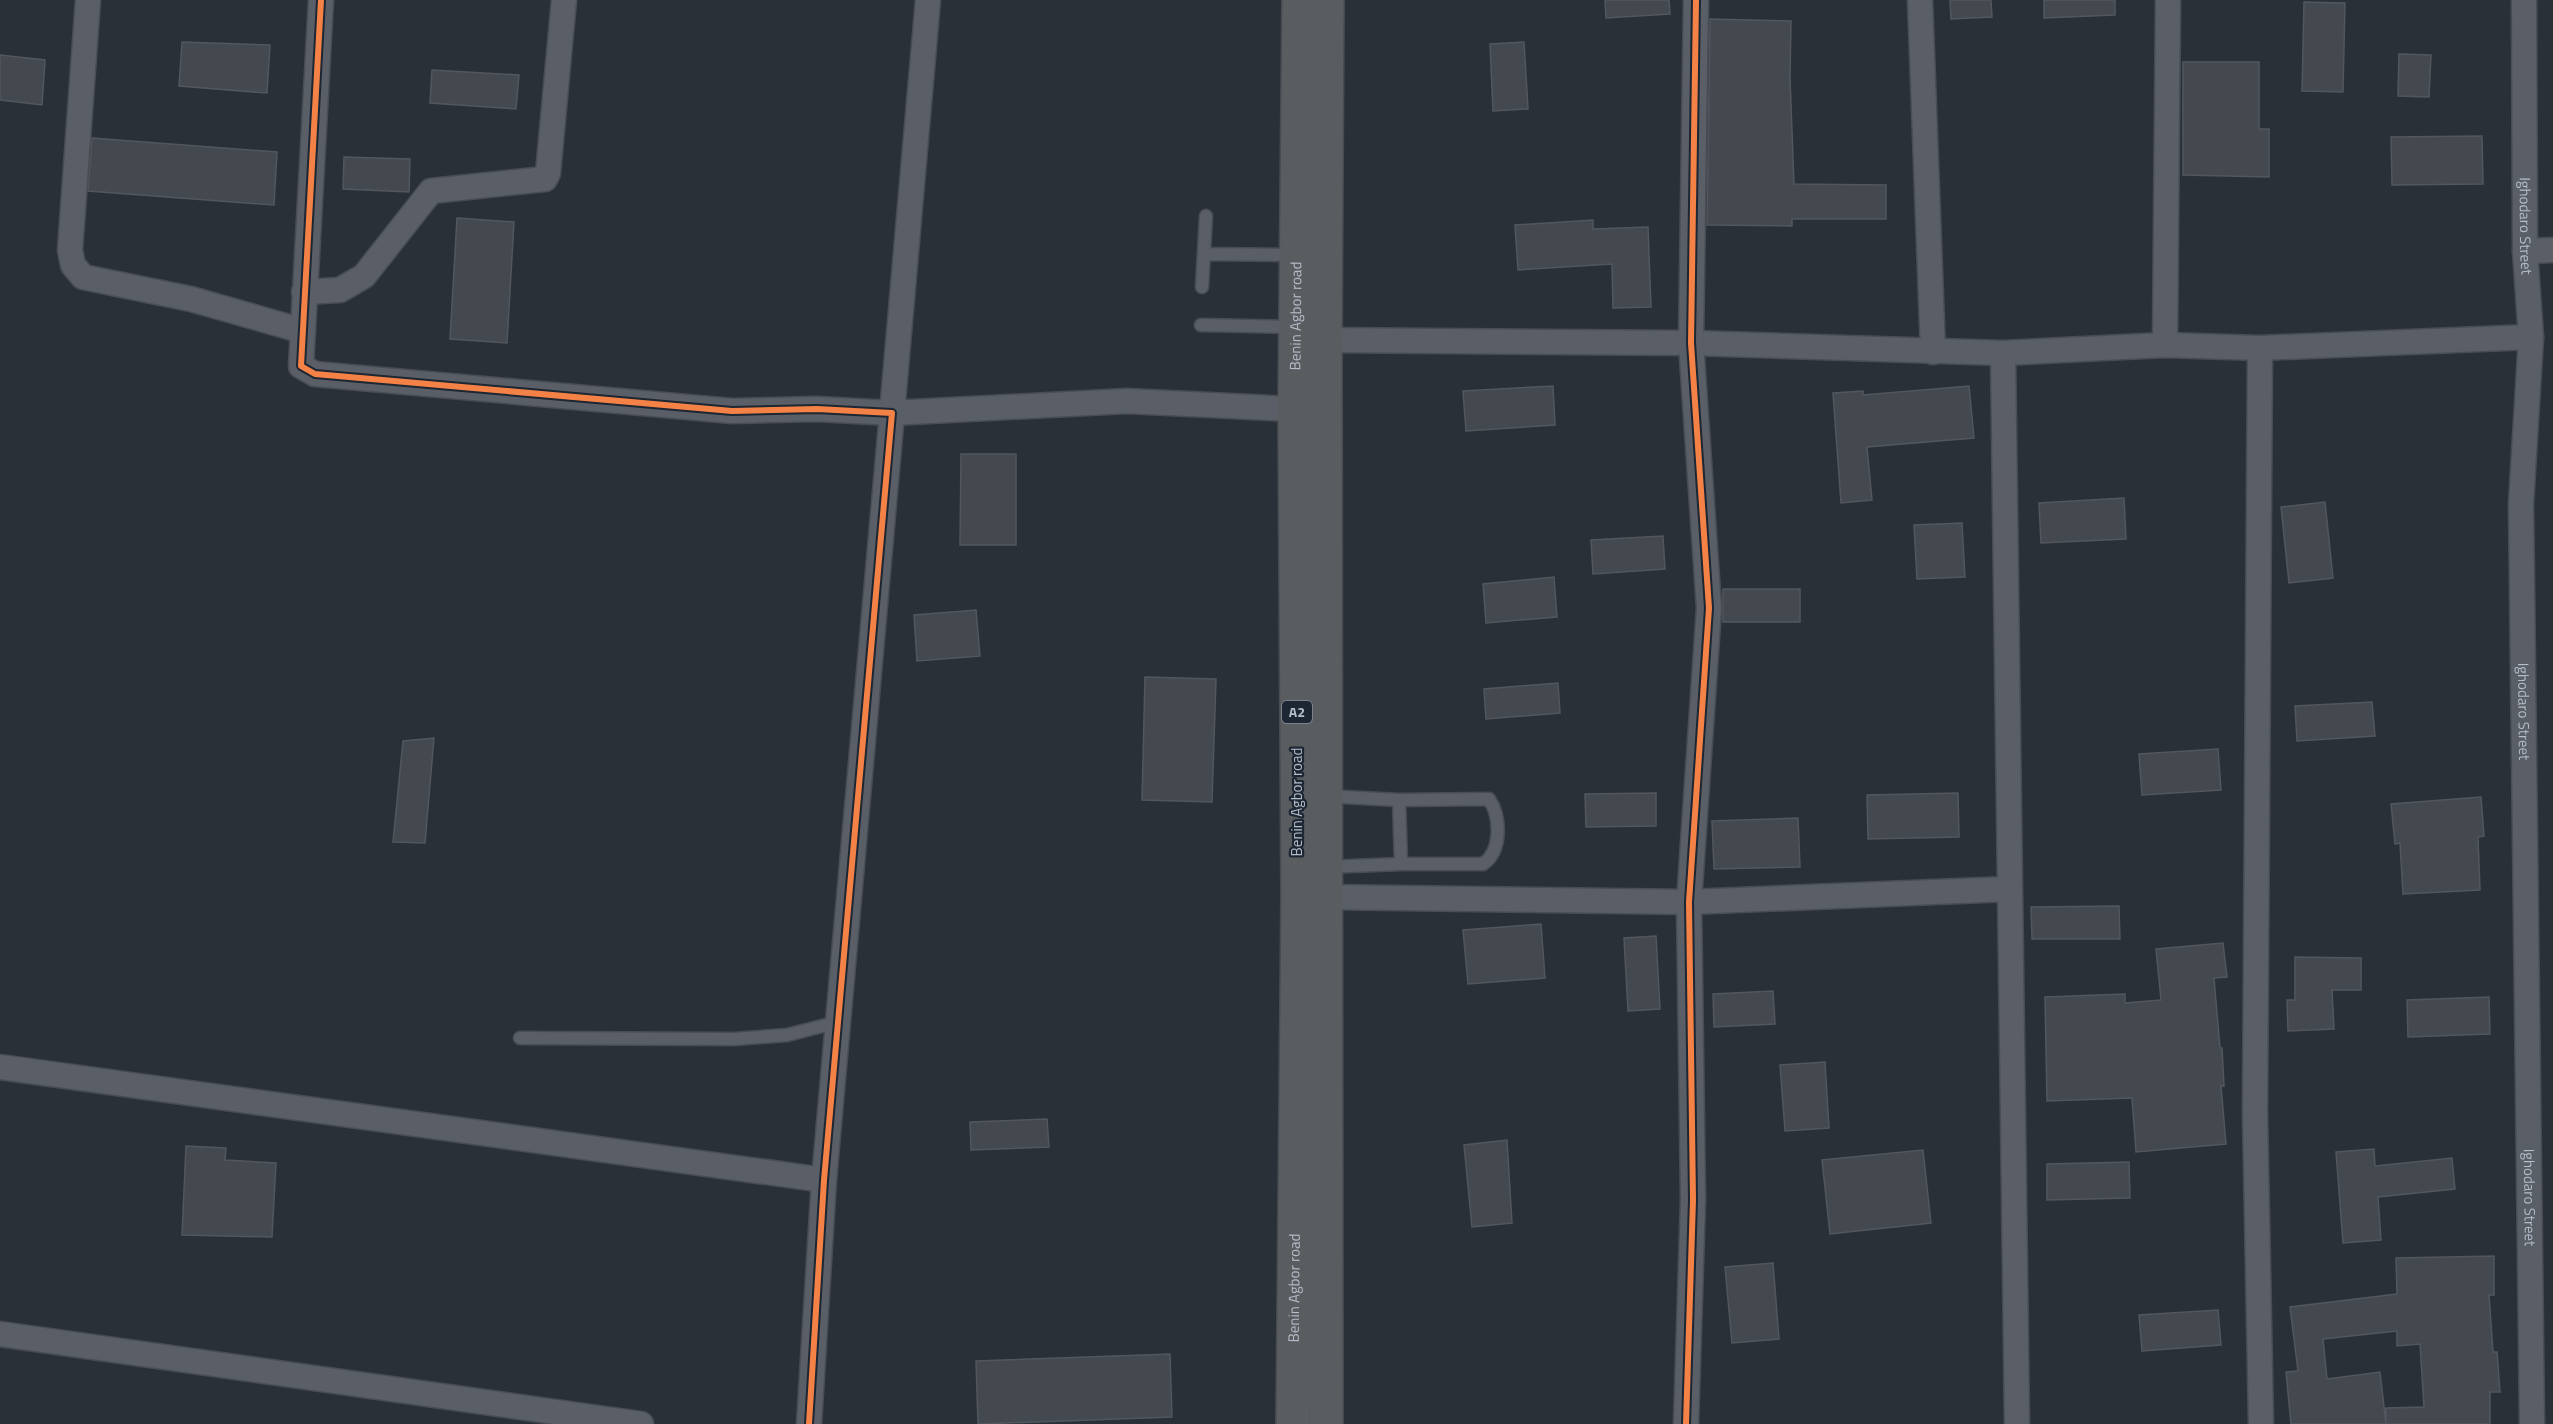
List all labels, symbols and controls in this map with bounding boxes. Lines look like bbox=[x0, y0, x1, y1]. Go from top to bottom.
street label: Ighodaro Street bbox=[2514, 177, 2539, 276]
street label: Benin Agbor road bbox=[1283, 262, 1307, 371]
street label: Ighodaro Street bbox=[2512, 662, 2536, 761]
road number: A2 bbox=[1282, 701, 1312, 723]
street label: Benin Agbor road bbox=[1285, 748, 1308, 856]
street label: Ighodaro Street bbox=[2518, 1148, 2542, 1247]
street label: Benin Agbor road bbox=[1282, 1233, 1306, 1343]

